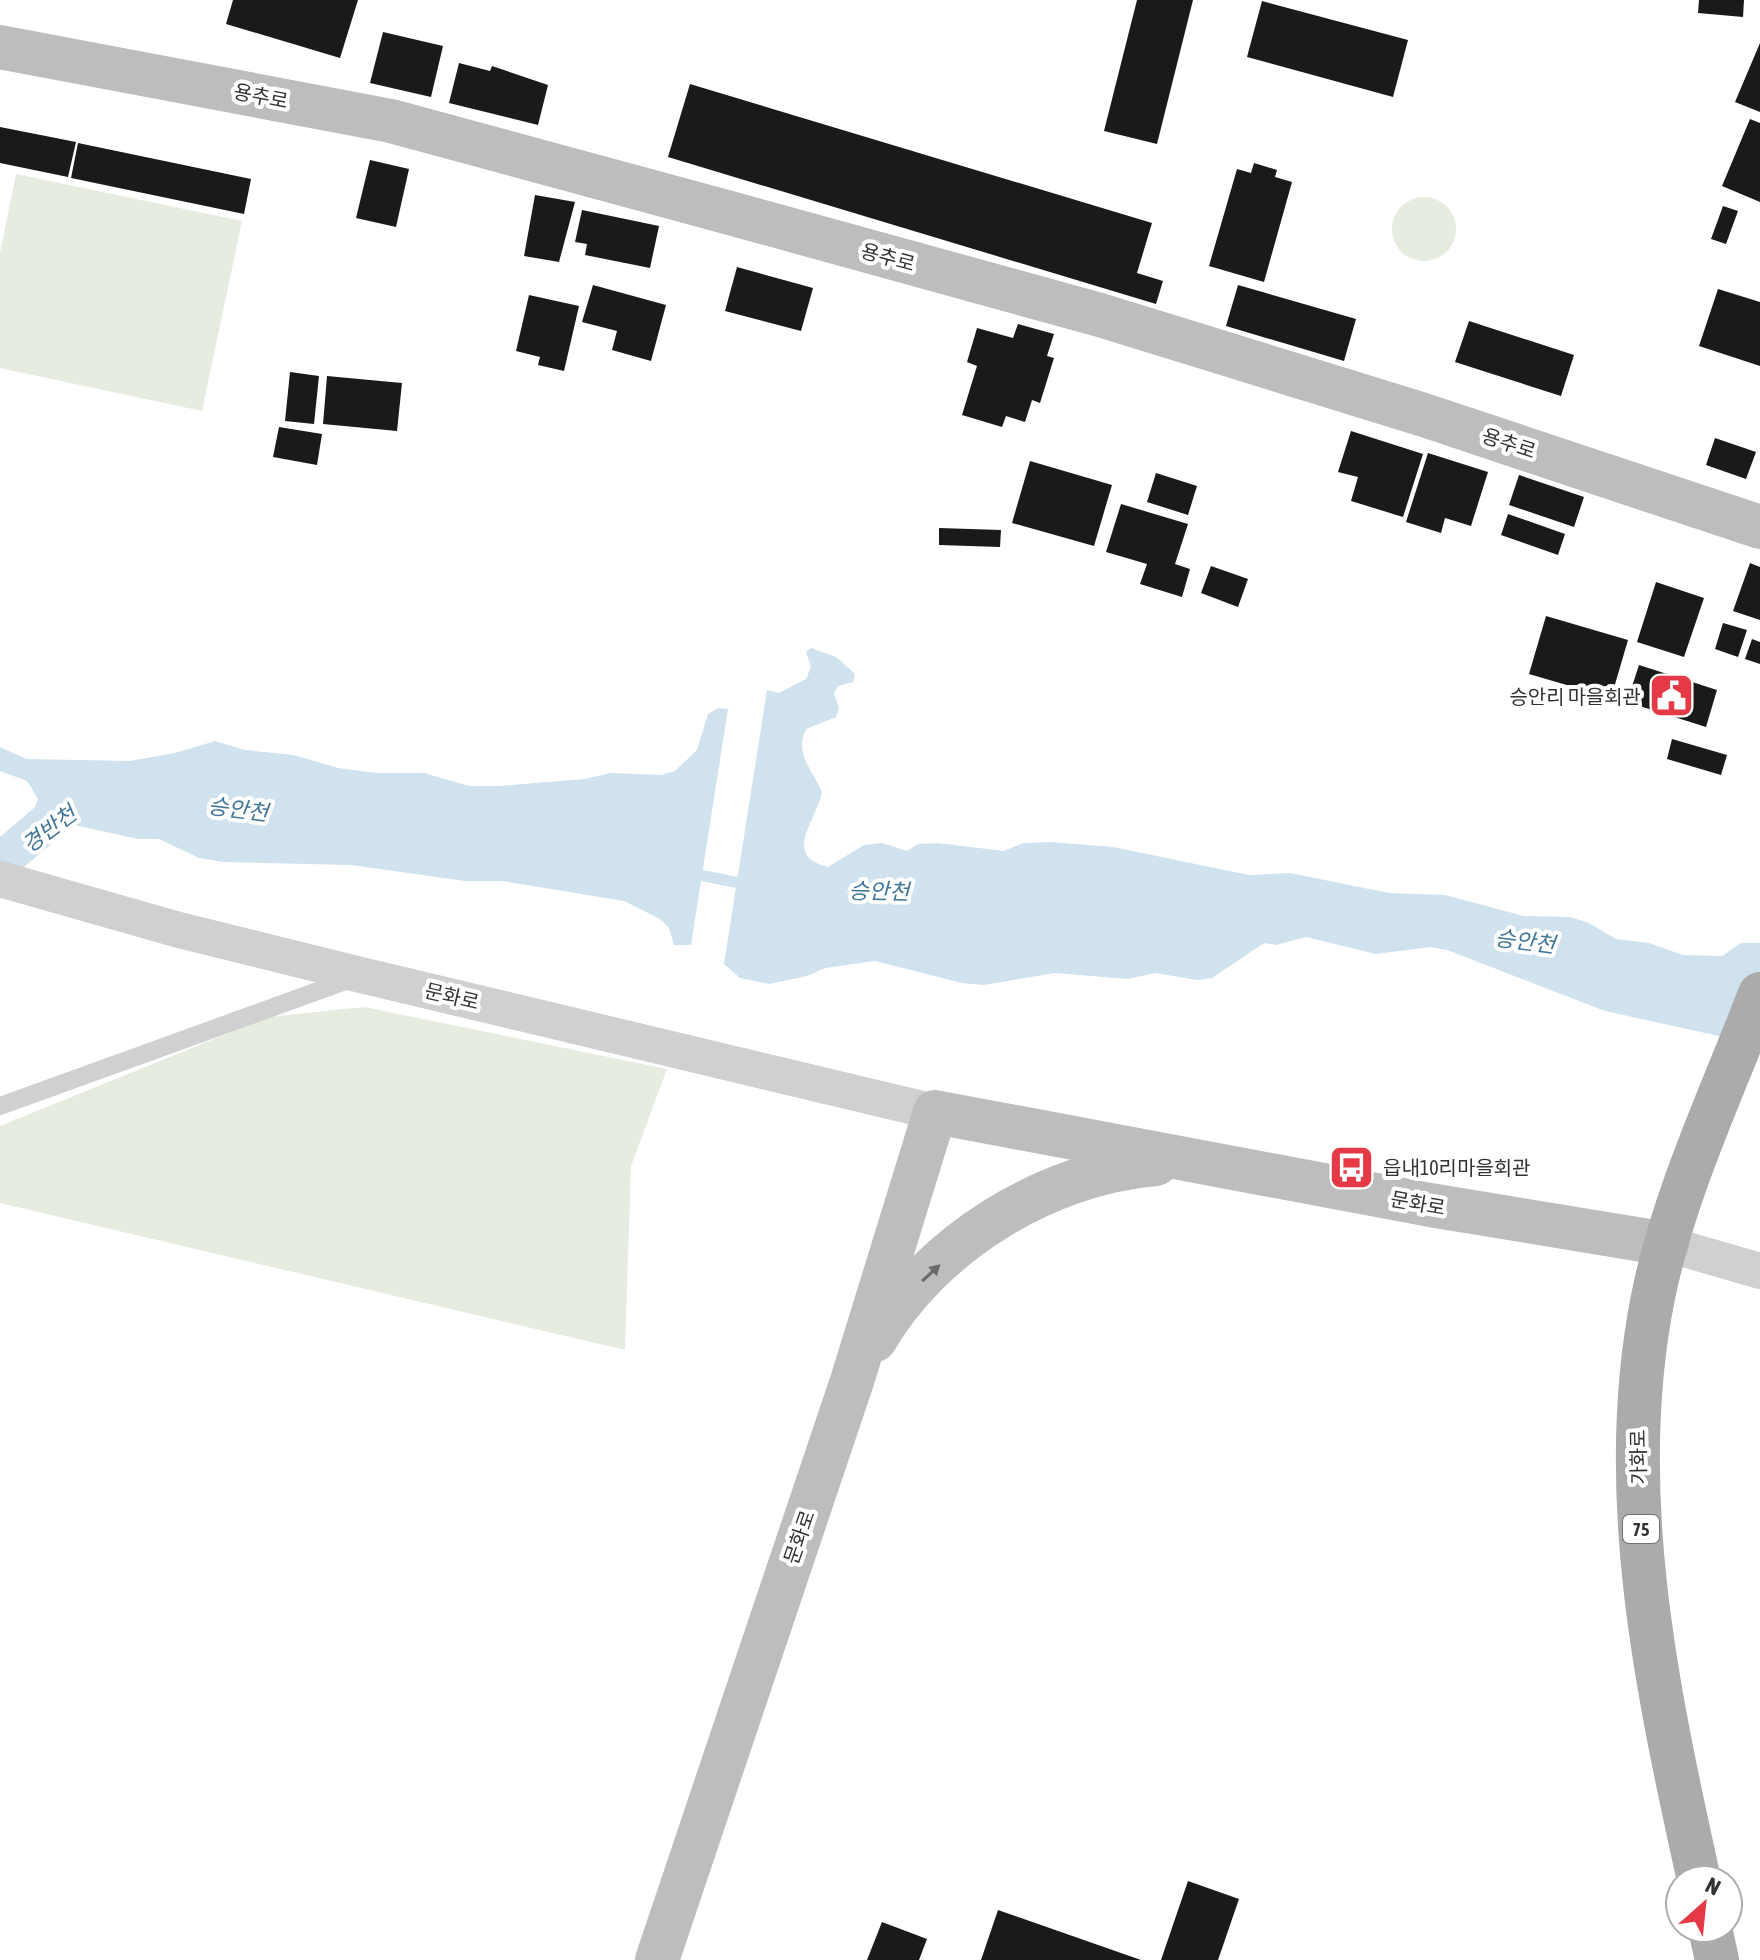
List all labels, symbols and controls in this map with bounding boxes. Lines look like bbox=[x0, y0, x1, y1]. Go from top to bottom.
street label: 용추로 bbox=[232, 79, 290, 113]
street label: 용추로 bbox=[858, 239, 918, 275]
street label: 용추로 bbox=[1479, 424, 1539, 462]
public building icon: 승안리 마을회관 bbox=[1648, 672, 1696, 720]
place label: 승안리 마을회관 bbox=[1509, 685, 1641, 708]
water label: 승안천 bbox=[206, 792, 272, 826]
water label: 경반천 bbox=[17, 799, 83, 858]
water label: 승안천 bbox=[848, 877, 912, 905]
water label: 승안천 bbox=[1493, 924, 1559, 958]
street label: 문화로 bbox=[423, 979, 481, 1013]
bus stop icon: 읍내10리마을회관 bbox=[1328, 1143, 1376, 1191]
place label: 읍내10리마을회관 bbox=[1383, 1156, 1531, 1179]
street label: 문화로 bbox=[1389, 1187, 1447, 1219]
one-way arrow bbox=[921, 1264, 940, 1282]
street label: 가화로 bbox=[1626, 1429, 1650, 1485]
street label: 문화로 bbox=[779, 1507, 819, 1567]
road number: 75 bbox=[1623, 1515, 1659, 1543]
north arrow bbox=[1664, 1864, 1744, 1944]
text: N bbox=[1701, 1872, 1725, 1901]

